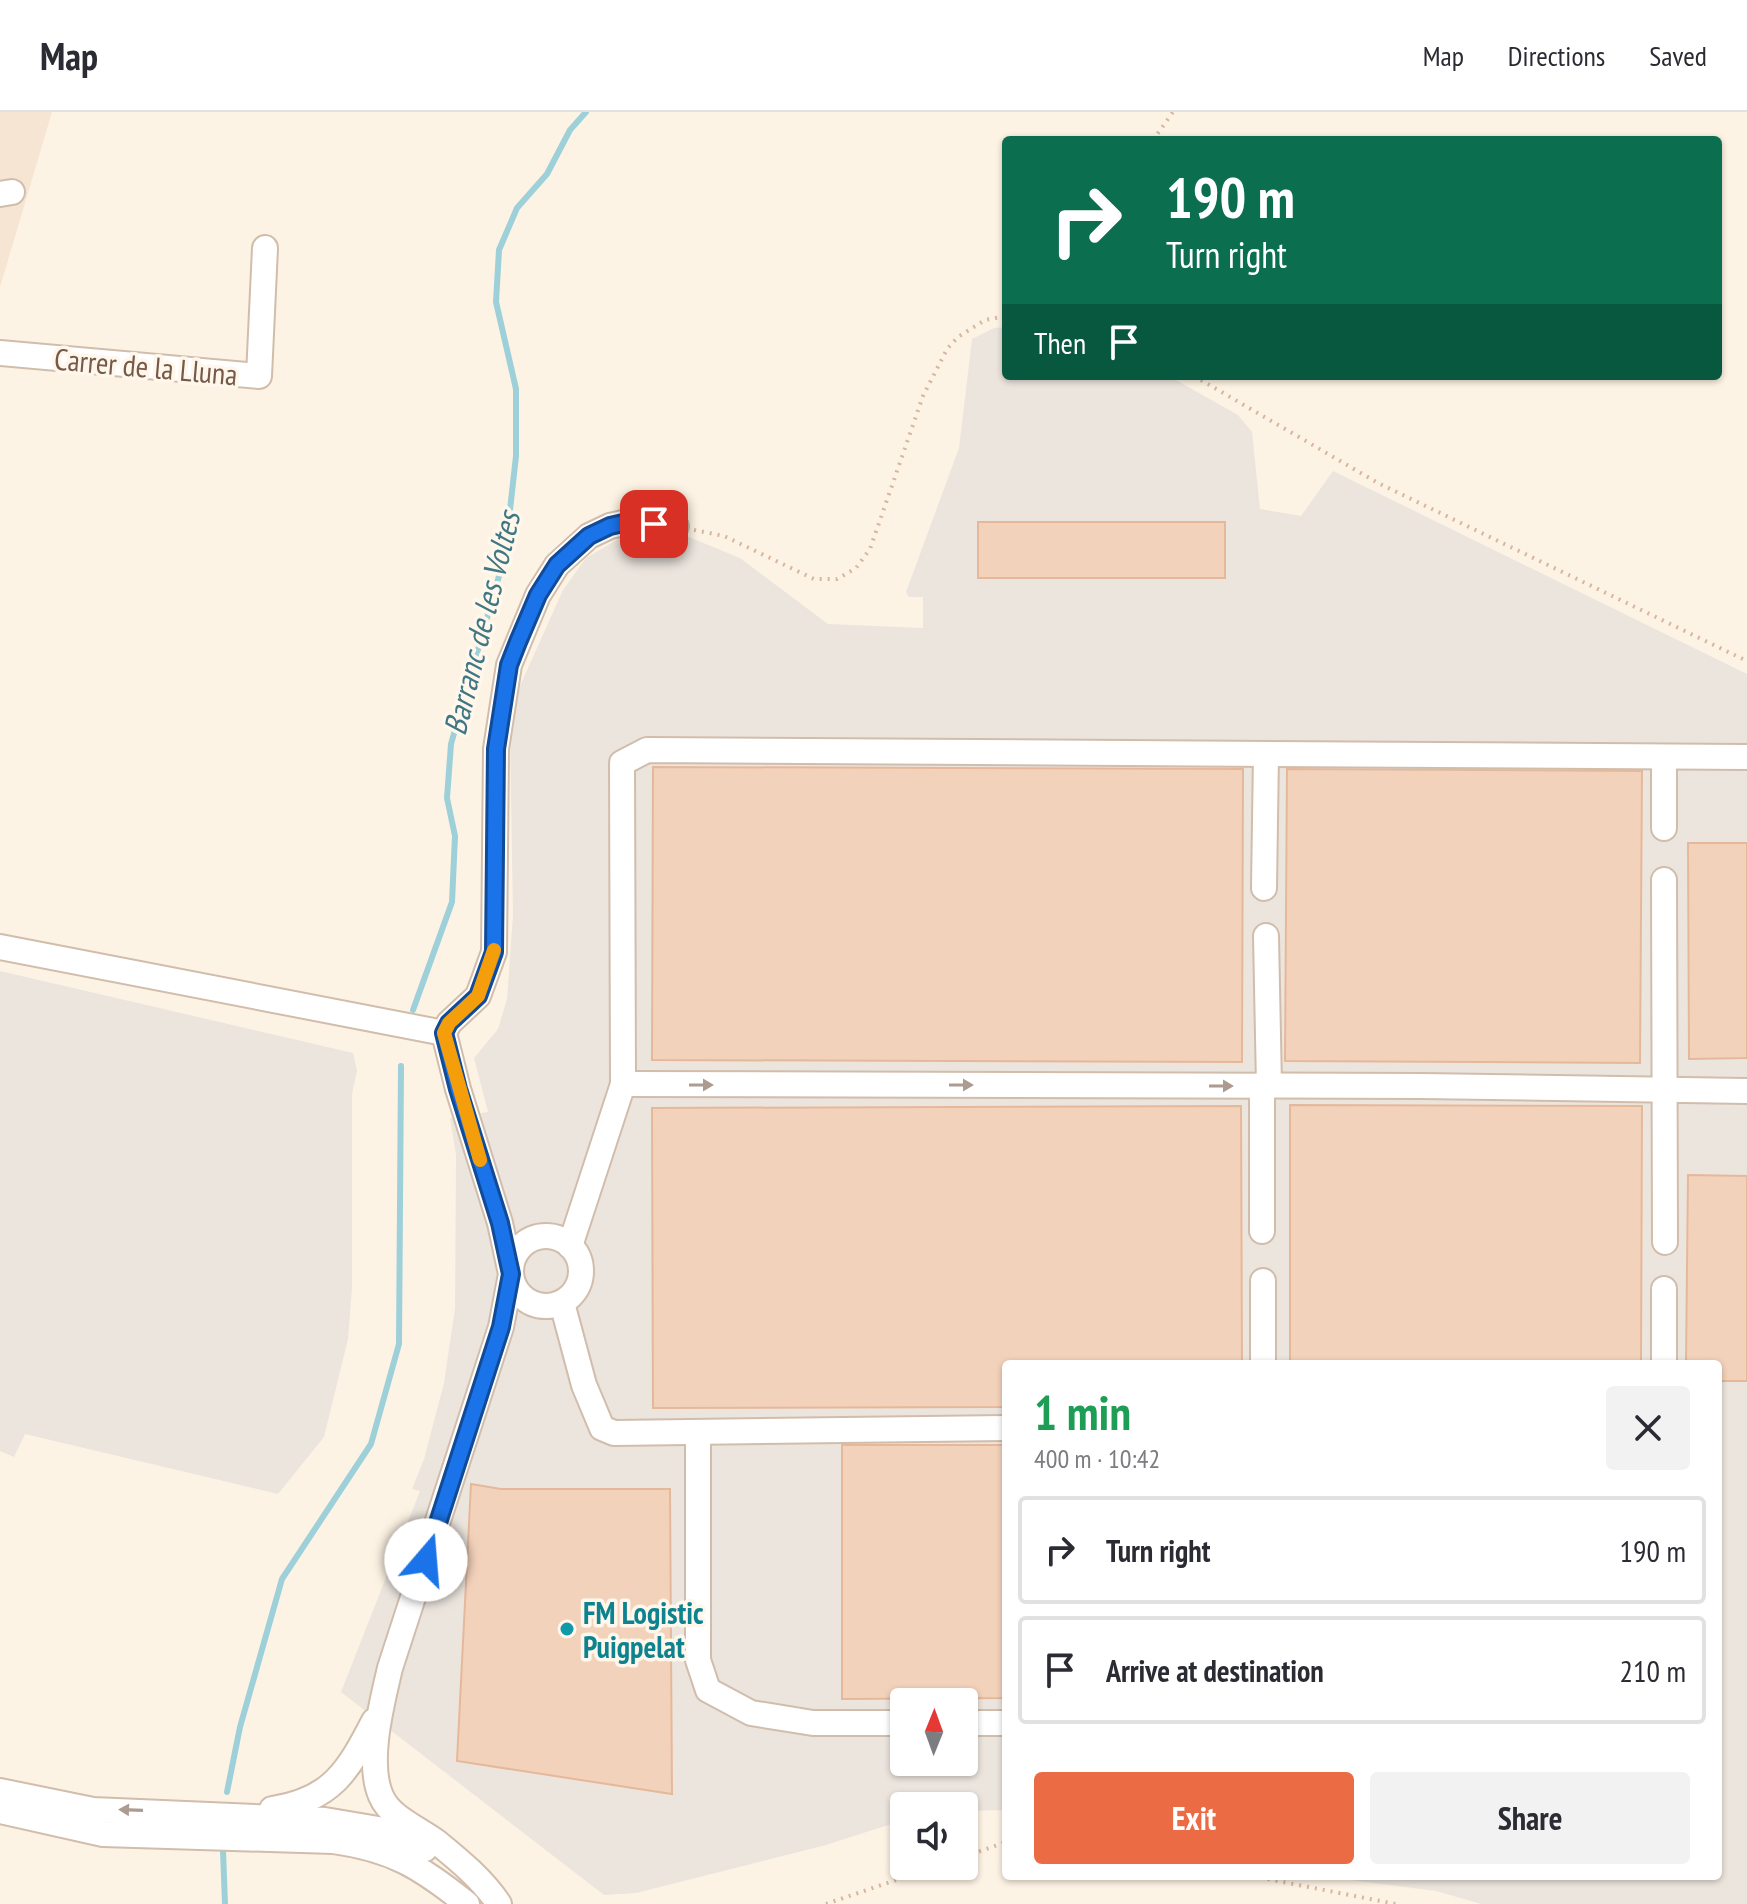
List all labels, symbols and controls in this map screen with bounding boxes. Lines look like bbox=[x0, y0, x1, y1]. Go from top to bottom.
text: Map bbox=[40, 31, 98, 80]
text: Map bbox=[1423, 37, 1464, 74]
text: Directions bbox=[1508, 37, 1605, 74]
text: Saved bbox=[1649, 37, 1707, 74]
text: 190 m bbox=[1166, 161, 1295, 233]
icon: right bbox=[1034, 168, 1138, 272]
text: Turn right bbox=[1166, 231, 1287, 278]
icon: arrive bbox=[1102, 320, 1146, 364]
text: Then bbox=[1034, 323, 1086, 362]
street label: Carrer de la Lluna bbox=[53, 339, 239, 393]
pin bbox=[620, 490, 688, 558]
icon: arrive bbox=[632, 502, 676, 546]
water label: Barranc de les Voltes bbox=[433, 504, 530, 739]
one-way arrow bbox=[689, 1078, 714, 1091]
one-way arrow bbox=[949, 1079, 974, 1091]
one-way arrow bbox=[1209, 1080, 1234, 1092]
text: 1 min bbox=[1034, 1381, 1131, 1443]
button: close bbox=[1606, 1386, 1690, 1470]
text: 400 m · 10:42 bbox=[1034, 1442, 1160, 1475]
position arrow bbox=[384, 1518, 468, 1602]
icon: right bbox=[1038, 1528, 1082, 1572]
text: Turn right bbox=[1106, 1531, 1210, 1570]
text: 190 m bbox=[1620, 1531, 1686, 1570]
place label: FM Logistic Puigpelat bbox=[583, 1593, 704, 1666]
marker: FM Logistic Puigpelat bbox=[558, 1620, 576, 1638]
icon: arrive bbox=[1038, 1648, 1082, 1692]
text: Arrive at destination bbox=[1106, 1651, 1324, 1690]
text: 210 m bbox=[1620, 1651, 1686, 1690]
north arrow bbox=[890, 1688, 978, 1776]
map controls bbox=[890, 1688, 978, 1880]
button: Exit bbox=[1034, 1772, 1354, 1864]
button: Share bbox=[1370, 1772, 1690, 1864]
button: sound bbox=[890, 1792, 978, 1880]
one-way arrow bbox=[118, 1804, 143, 1817]

